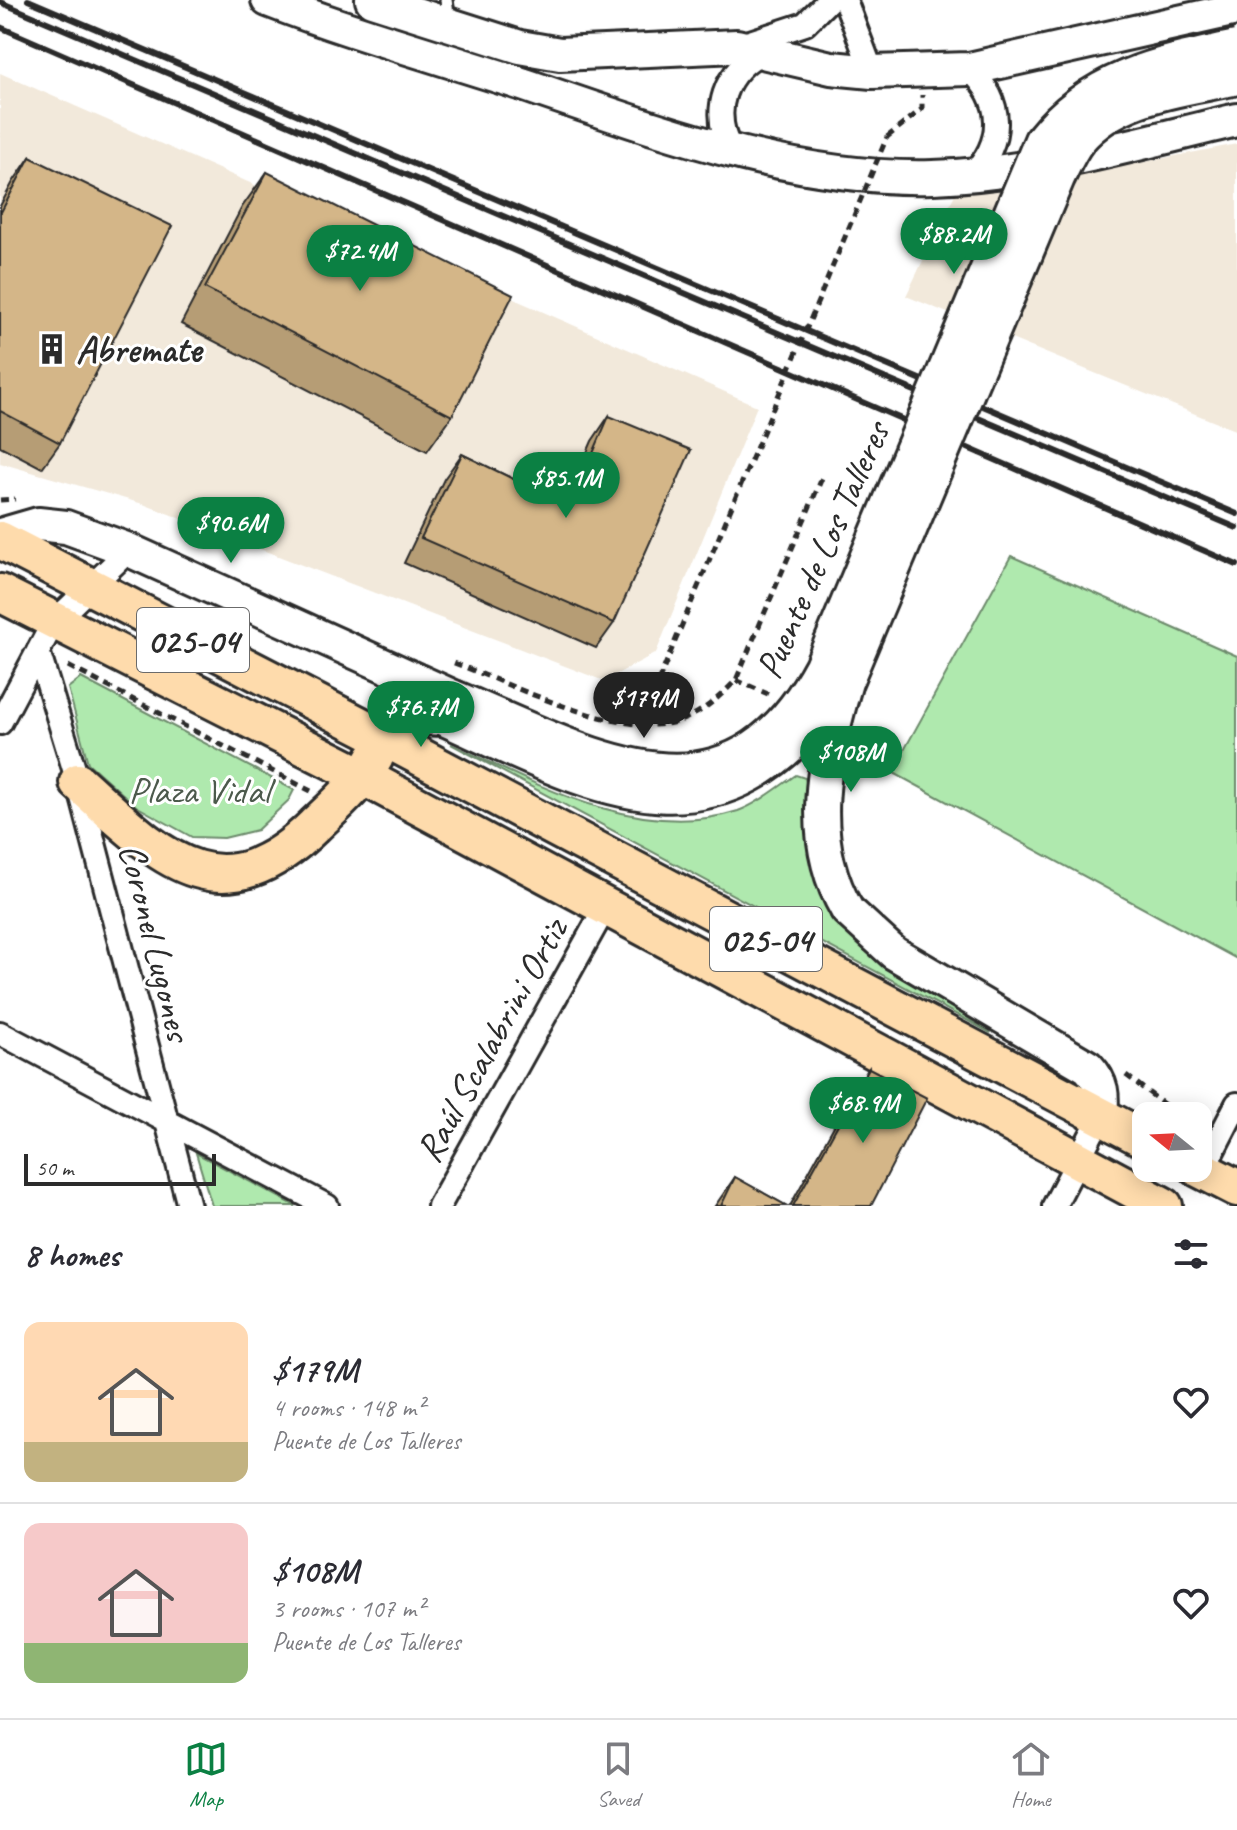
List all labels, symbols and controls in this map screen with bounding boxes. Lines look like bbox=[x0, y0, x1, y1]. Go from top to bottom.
pin: $88.2M bbox=[889, 208, 1019, 276]
text: $88.2M bbox=[919, 217, 989, 250]
pin: $72.4M bbox=[295, 225, 425, 293]
text: $72.4M bbox=[325, 234, 395, 267]
place label: Abremate bbox=[76, 326, 204, 373]
building icon: Abremate bbox=[35, 332, 69, 366]
street label: Puente de Los Talleres bbox=[745, 412, 901, 686]
pin: $85.1M bbox=[501, 452, 631, 520]
text: $85.1M bbox=[531, 461, 601, 494]
pin: $90.6M bbox=[166, 497, 296, 565]
text: $90.6M bbox=[195, 506, 267, 539]
road number: 025-04 bbox=[137, 608, 249, 672]
pin: $179M bbox=[588, 672, 700, 740]
pin: $76.7M bbox=[356, 681, 486, 749]
text: $179M bbox=[611, 681, 677, 714]
text: $76.7M bbox=[385, 690, 457, 723]
pin: $108M bbox=[795, 726, 907, 794]
text: $108M bbox=[818, 735, 884, 768]
park label: Plaza Vidal bbox=[128, 767, 276, 814]
street label: Coronel Lugones bbox=[108, 839, 203, 1049]
road number: 025-04 bbox=[710, 907, 822, 971]
street label: Raúl Scalabrini Ortiz bbox=[405, 908, 579, 1170]
pin: $68.9M bbox=[798, 1077, 928, 1145]
text: $68.9M bbox=[827, 1086, 899, 1119]
north arrow bbox=[1132, 1102, 1212, 1182]
map controls bbox=[1132, 1102, 1212, 1182]
scale bar bbox=[24, 1150, 216, 1186]
text: 50 m bbox=[36, 1154, 73, 1182]
icon: filters bbox=[1169, 1232, 1213, 1276]
text: 8 homes bbox=[24, 1233, 120, 1276]
text: $179M bbox=[272, 1348, 357, 1391]
icon: home bbox=[88, 1354, 184, 1450]
icon: heart bbox=[1169, 1380, 1213, 1424]
text: 4 rooms · 148 m² bbox=[272, 1391, 424, 1424]
text: Puente de Los Talleres bbox=[272, 1424, 461, 1457]
text: $108M bbox=[272, 1549, 358, 1592]
icon: home bbox=[88, 1555, 184, 1651]
icon: heart bbox=[1169, 1581, 1213, 1625]
text: 3 rooms · 107 m² bbox=[272, 1592, 424, 1625]
text: Puente de Los Talleres bbox=[272, 1625, 461, 1658]
tab: Map bbox=[184, 1737, 228, 1813]
tab: Saved bbox=[596, 1737, 640, 1813]
tab: Home bbox=[1009, 1737, 1053, 1813]

